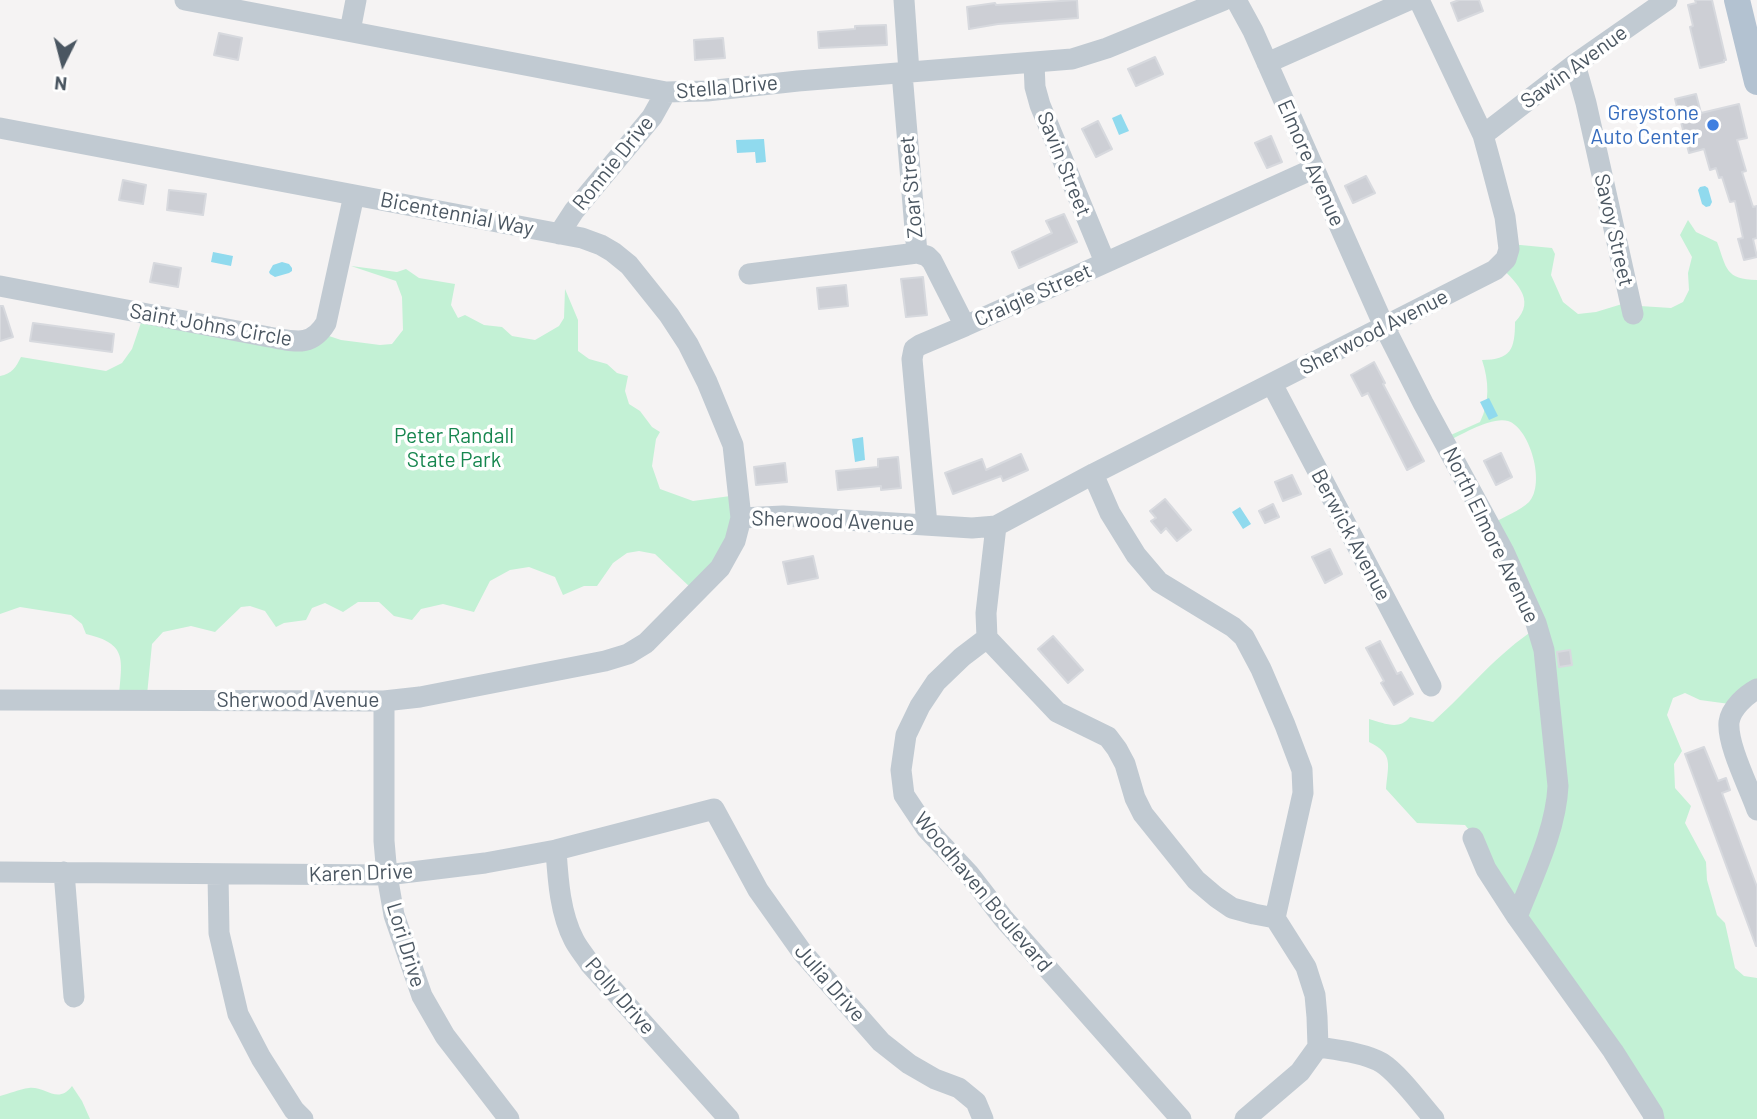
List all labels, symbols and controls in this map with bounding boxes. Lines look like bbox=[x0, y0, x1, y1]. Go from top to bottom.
street label: Sawin Avenue bbox=[1516, 20, 1632, 114]
north arrow bbox=[28, 28, 98, 98]
street label: Stella Drive bbox=[675, 70, 779, 104]
text: N bbox=[53, 72, 68, 96]
street label: Elmore Avenue bbox=[1272, 96, 1350, 230]
place label: Greystone Auto Center bbox=[1591, 100, 1699, 150]
street label: Savin Street bbox=[1032, 108, 1096, 220]
street label: Ronnie Drive bbox=[567, 111, 659, 215]
marker: Greystone Auto Center bbox=[1705, 117, 1721, 133]
street label: Zoar Street bbox=[894, 135, 928, 239]
street label: Savoy Street bbox=[1589, 171, 1639, 289]
street label: Bicentennial Way bbox=[378, 187, 536, 241]
street label: Craigie Street bbox=[970, 258, 1096, 332]
street label: Sherwood Avenue bbox=[1296, 284, 1452, 380]
street label: Saint Johns Circle bbox=[128, 298, 294, 352]
park label: Peter Randall State Park bbox=[394, 423, 514, 473]
street label: North Elmore Avenue bbox=[1437, 443, 1545, 627]
street label: Berwick Avenue bbox=[1306, 465, 1396, 605]
street label: Sherwood Avenue bbox=[751, 506, 915, 536]
street label: Sherwood Avenue bbox=[217, 687, 379, 713]
street label: Woodhaven Boulevard bbox=[909, 807, 1057, 977]
street label: Karen Drive bbox=[308, 859, 414, 887]
street label: Lori Drive bbox=[381, 900, 431, 990]
street label: Julia Drive bbox=[789, 939, 871, 1027]
street label: Polly Drive bbox=[580, 952, 660, 1040]

